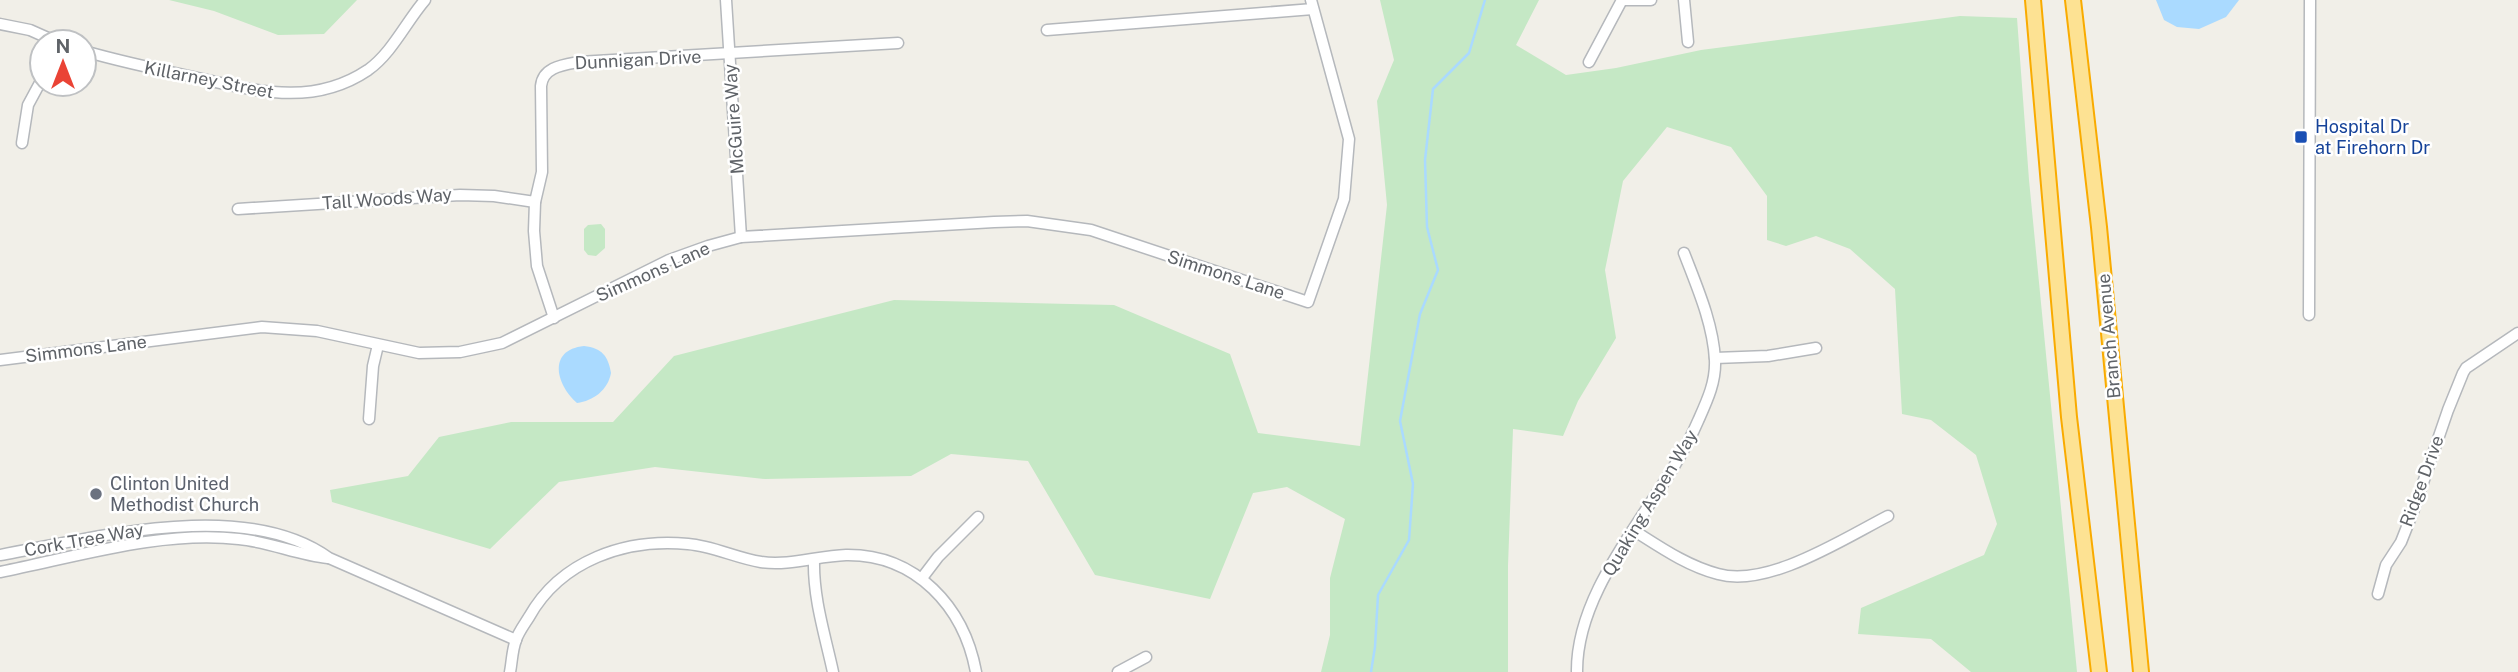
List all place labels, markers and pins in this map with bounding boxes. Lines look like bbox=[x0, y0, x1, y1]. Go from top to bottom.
place label: Hospital Dr at Firehorn Dr bbox=[2315, 116, 2430, 158]
marker: Hospital Dr at Firehorn Dr bbox=[2293, 129, 2309, 145]
place label: Clinton United Methodist Church bbox=[110, 473, 259, 515]
marker: Clinton United Methodist Church bbox=[88, 486, 104, 502]

